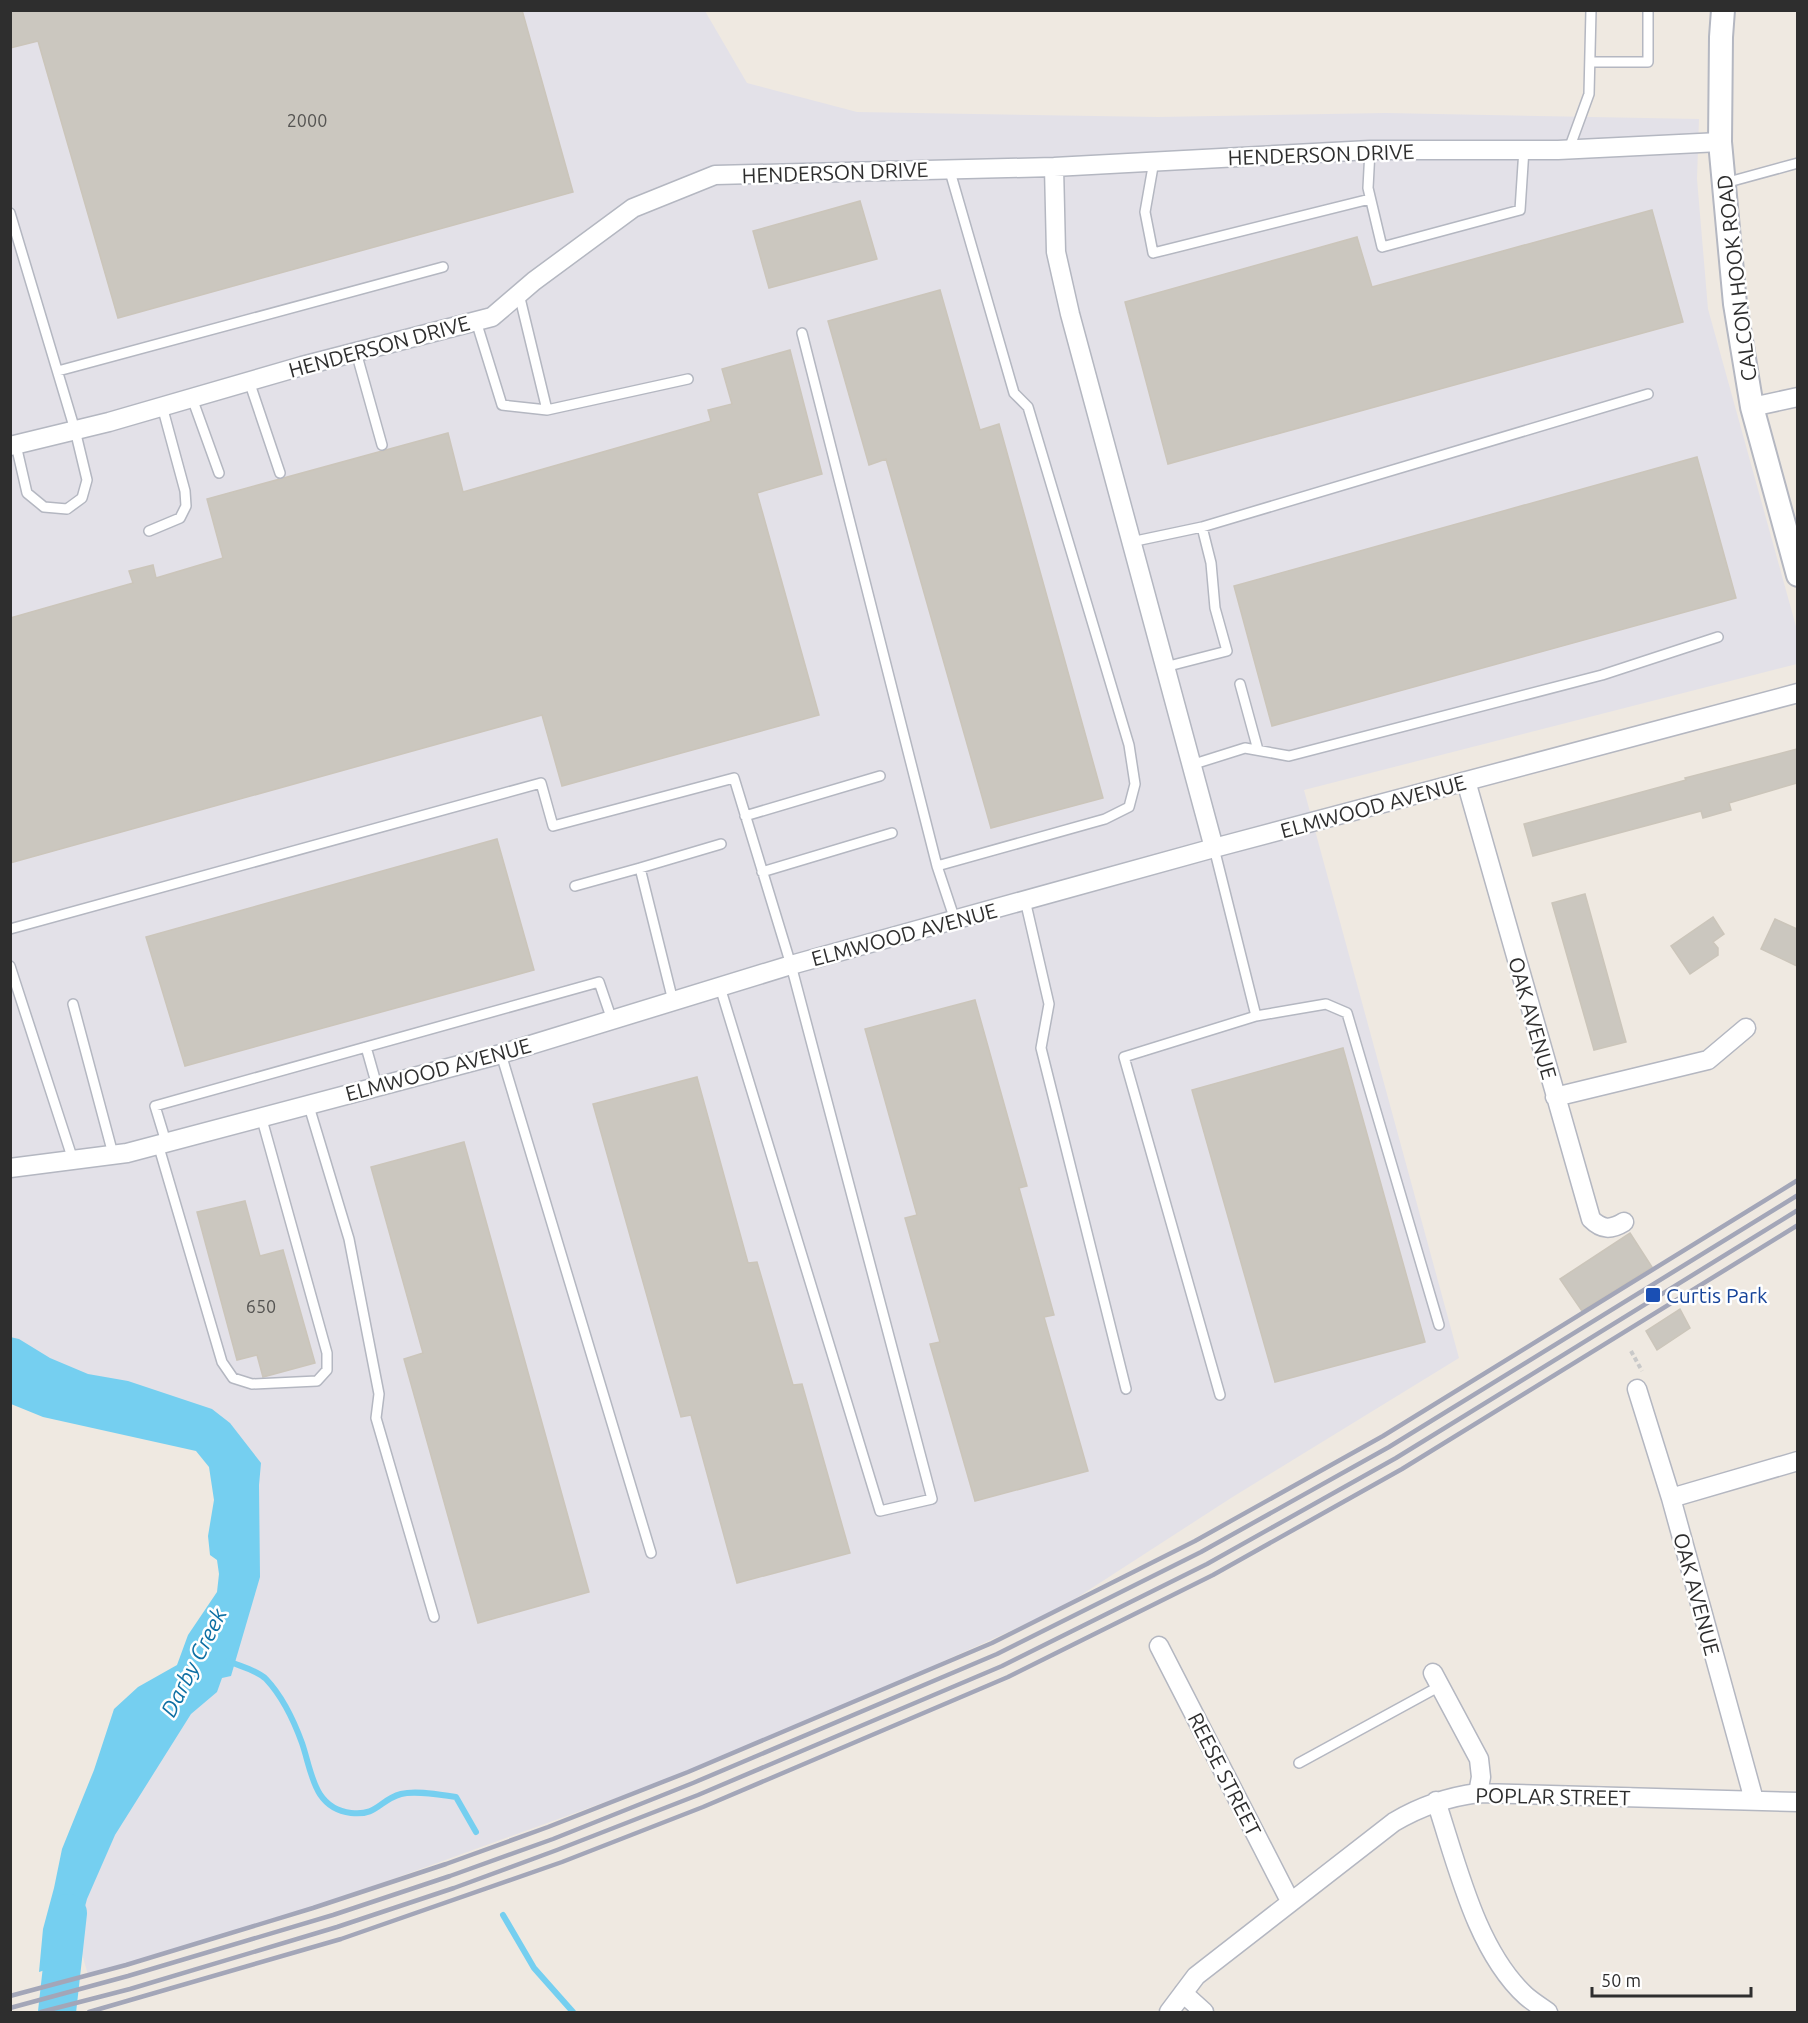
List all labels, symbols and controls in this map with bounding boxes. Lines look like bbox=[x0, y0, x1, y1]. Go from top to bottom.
house number: 2000 bbox=[287, 110, 327, 130]
street label: HENDERSON DRIVE bbox=[1227, 139, 1415, 169]
street label: HENDERSON DRIVE bbox=[741, 157, 929, 187]
street label: CALCON HOOK ROAD bbox=[1711, 173, 1761, 383]
street label: HENDERSON DRIVE bbox=[286, 310, 472, 382]
street label: ELMWOOD AVENUE bbox=[1278, 770, 1468, 842]
street label: ELMWOOD AVENUE bbox=[809, 898, 999, 970]
street label: OAK AVENUE bbox=[1504, 954, 1562, 1082]
street label: ELMWOOD AVENUE bbox=[343, 1033, 533, 1105]
place label: Curtis Park bbox=[1666, 1283, 1768, 1307]
marker: Curtis Park bbox=[1644, 1286, 1662, 1304]
house number: 650 bbox=[246, 1296, 276, 1316]
street label: OAK AVENUE bbox=[1669, 1530, 1725, 1658]
water label: Darby Creek bbox=[155, 1603, 231, 1721]
street label: REESE STREET bbox=[1184, 1708, 1267, 1840]
street label: POPLAR STREET bbox=[1475, 1783, 1631, 1809]
scale bar bbox=[1592, 1960, 1751, 1998]
text: 50 m bbox=[1601, 1970, 1641, 1990]

